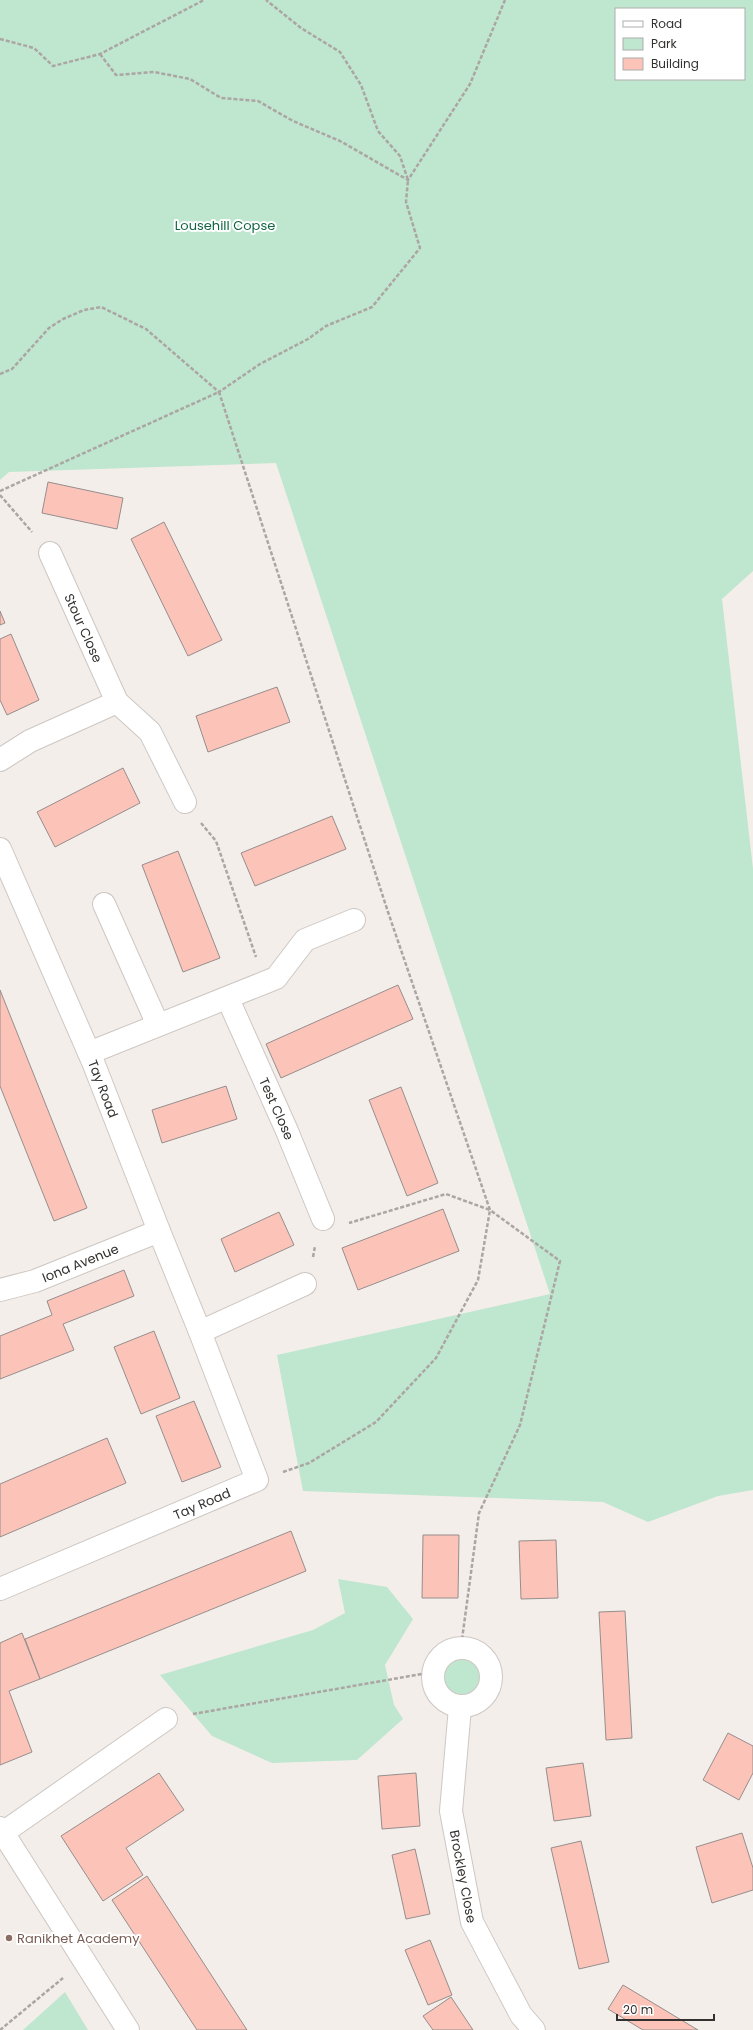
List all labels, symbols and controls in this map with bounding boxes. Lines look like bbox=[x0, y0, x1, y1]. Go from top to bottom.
legend bbox=[615, 8, 745, 80]
text: Road bbox=[651, 15, 682, 32]
text: Park bbox=[651, 35, 678, 52]
text: Building bbox=[651, 55, 699, 72]
park label: Lousehill Copse bbox=[175, 216, 275, 235]
street label: Stour Close bbox=[60, 590, 107, 665]
street label: Tay Road bbox=[84, 1057, 123, 1120]
street label: Test Close bbox=[255, 1074, 299, 1143]
street label: Iona Avenue bbox=[39, 1239, 121, 1287]
street label: Tay Road bbox=[170, 1483, 234, 1525]
street label: Brockley Close bbox=[445, 1828, 481, 1925]
place label: Ranikhet Academy bbox=[17, 1929, 140, 1948]
marker: Ranikhet Academy bbox=[4, 1933, 14, 1943]
scale bar bbox=[617, 1996, 714, 2022]
text: 20 m bbox=[623, 2001, 653, 2018]

